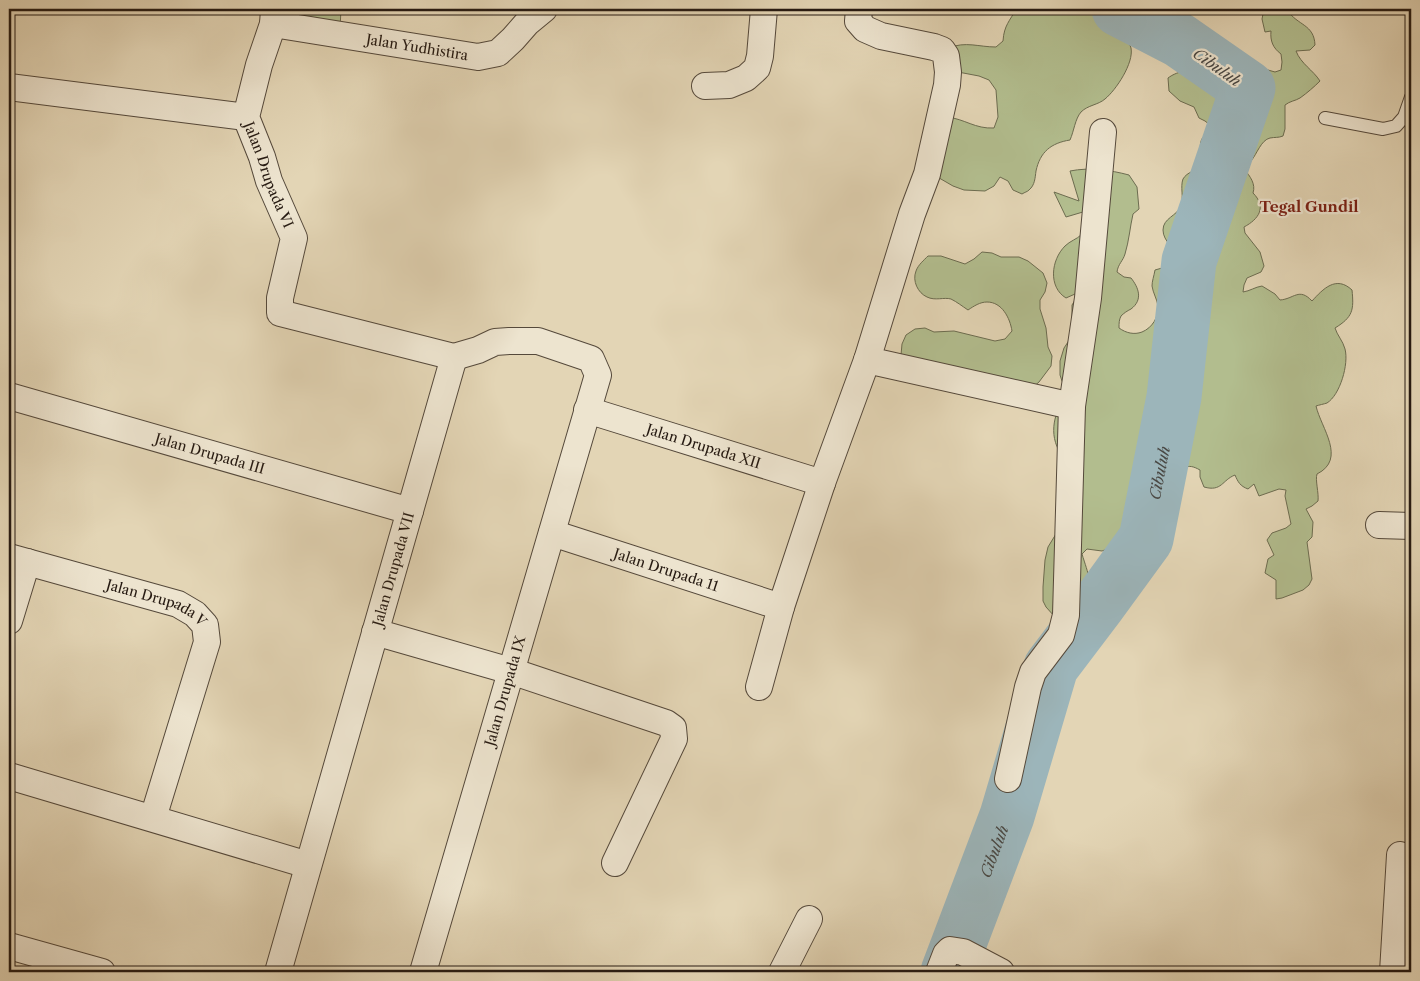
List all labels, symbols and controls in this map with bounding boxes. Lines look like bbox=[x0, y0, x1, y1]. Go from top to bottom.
street label: Jalan Yudhistira bbox=[363, 30, 470, 64]
water label: Cibuluh bbox=[1189, 44, 1245, 90]
street label: Jalan Drupada VI bbox=[239, 117, 297, 231]
district label: Tegal Gundil bbox=[1259, 197, 1359, 216]
street label: Jalan Drupada XII bbox=[642, 419, 763, 472]
street label: Jalan Drupada III bbox=[151, 429, 267, 478]
water label: Cibuluh bbox=[1144, 444, 1174, 501]
street label: Jalan Drupada VII bbox=[368, 510, 418, 630]
street label: Jalan Drupada 11 bbox=[609, 544, 721, 595]
street label: Jalan Drupada V bbox=[102, 575, 211, 631]
street label: Jalan Drupada IX bbox=[480, 633, 530, 750]
water label: Cibuluh bbox=[975, 823, 1012, 880]

